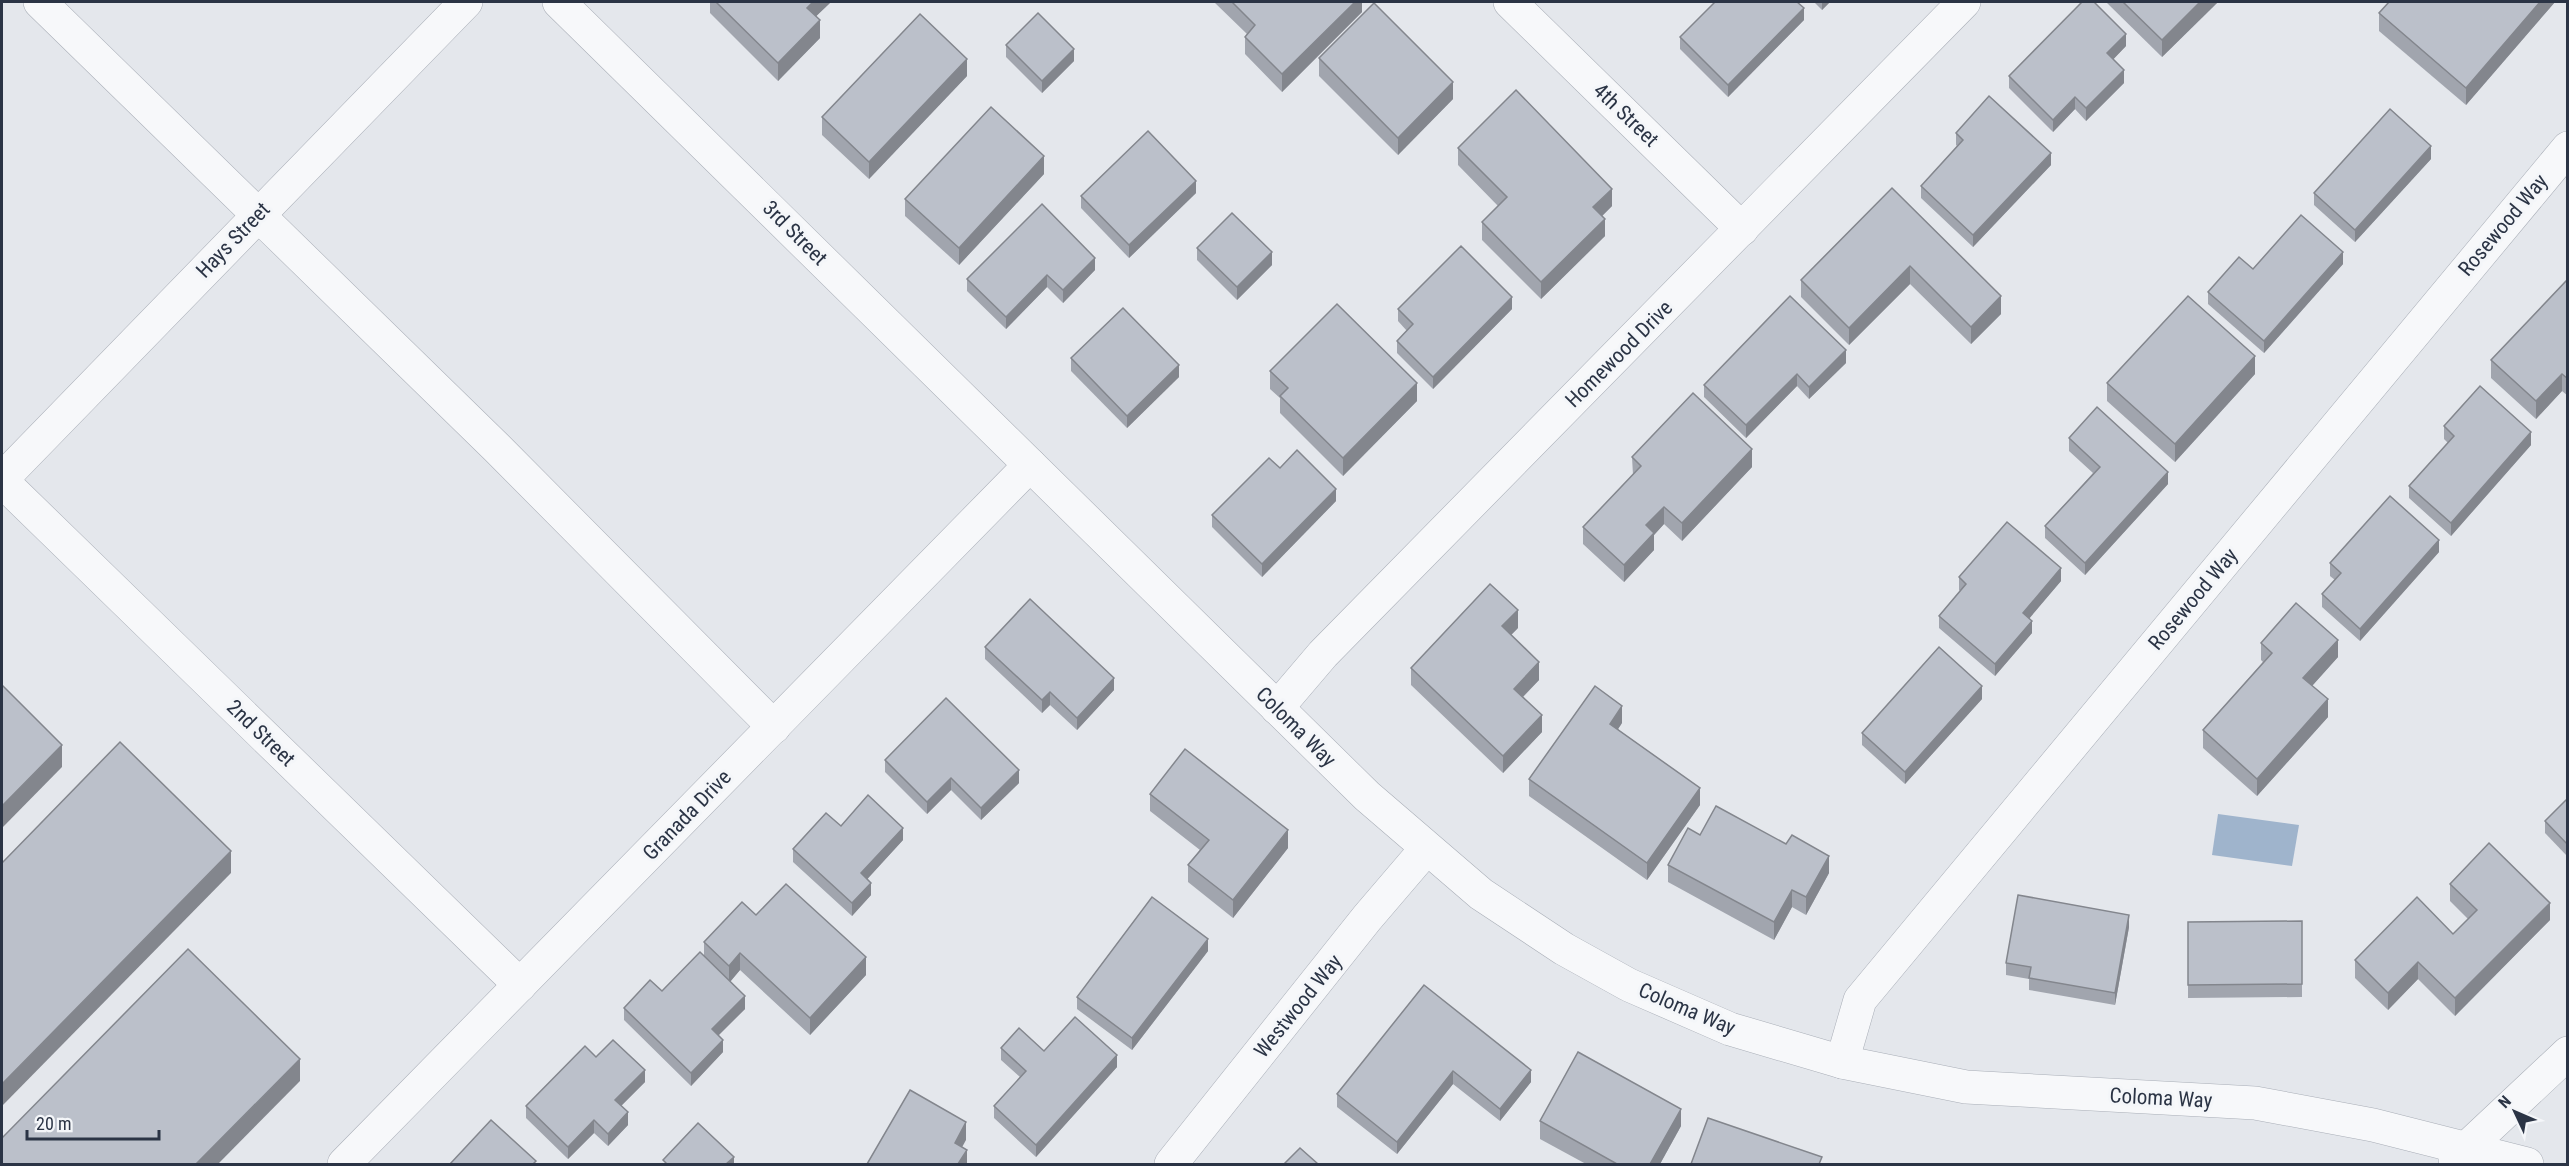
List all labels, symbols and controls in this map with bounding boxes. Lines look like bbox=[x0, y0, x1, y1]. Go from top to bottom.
street label: 4th Street bbox=[1589, 78, 1663, 152]
street label: Rosewood Way bbox=[2454, 169, 2553, 281]
street label: 3rd Street bbox=[758, 196, 832, 270]
street label: Hays Street bbox=[191, 197, 275, 283]
street label: Homewood Drive bbox=[1561, 296, 1677, 412]
street label: Rosewood Way bbox=[2144, 543, 2243, 655]
street label: Coloma Way bbox=[1251, 682, 1341, 772]
street label: 2nd Street bbox=[222, 695, 300, 771]
street label: Granada Drive bbox=[638, 765, 736, 865]
street label: Westwood Way bbox=[1249, 949, 1347, 1062]
street label: Coloma Way bbox=[1635, 978, 1739, 1040]
north arrow bbox=[2485, 1082, 2545, 1142]
street label: Coloma Way bbox=[2109, 1083, 2213, 1113]
text: N bbox=[2494, 1092, 2515, 1112]
scale bar bbox=[27, 1103, 159, 1141]
text: 20 m bbox=[36, 1113, 71, 1134]

